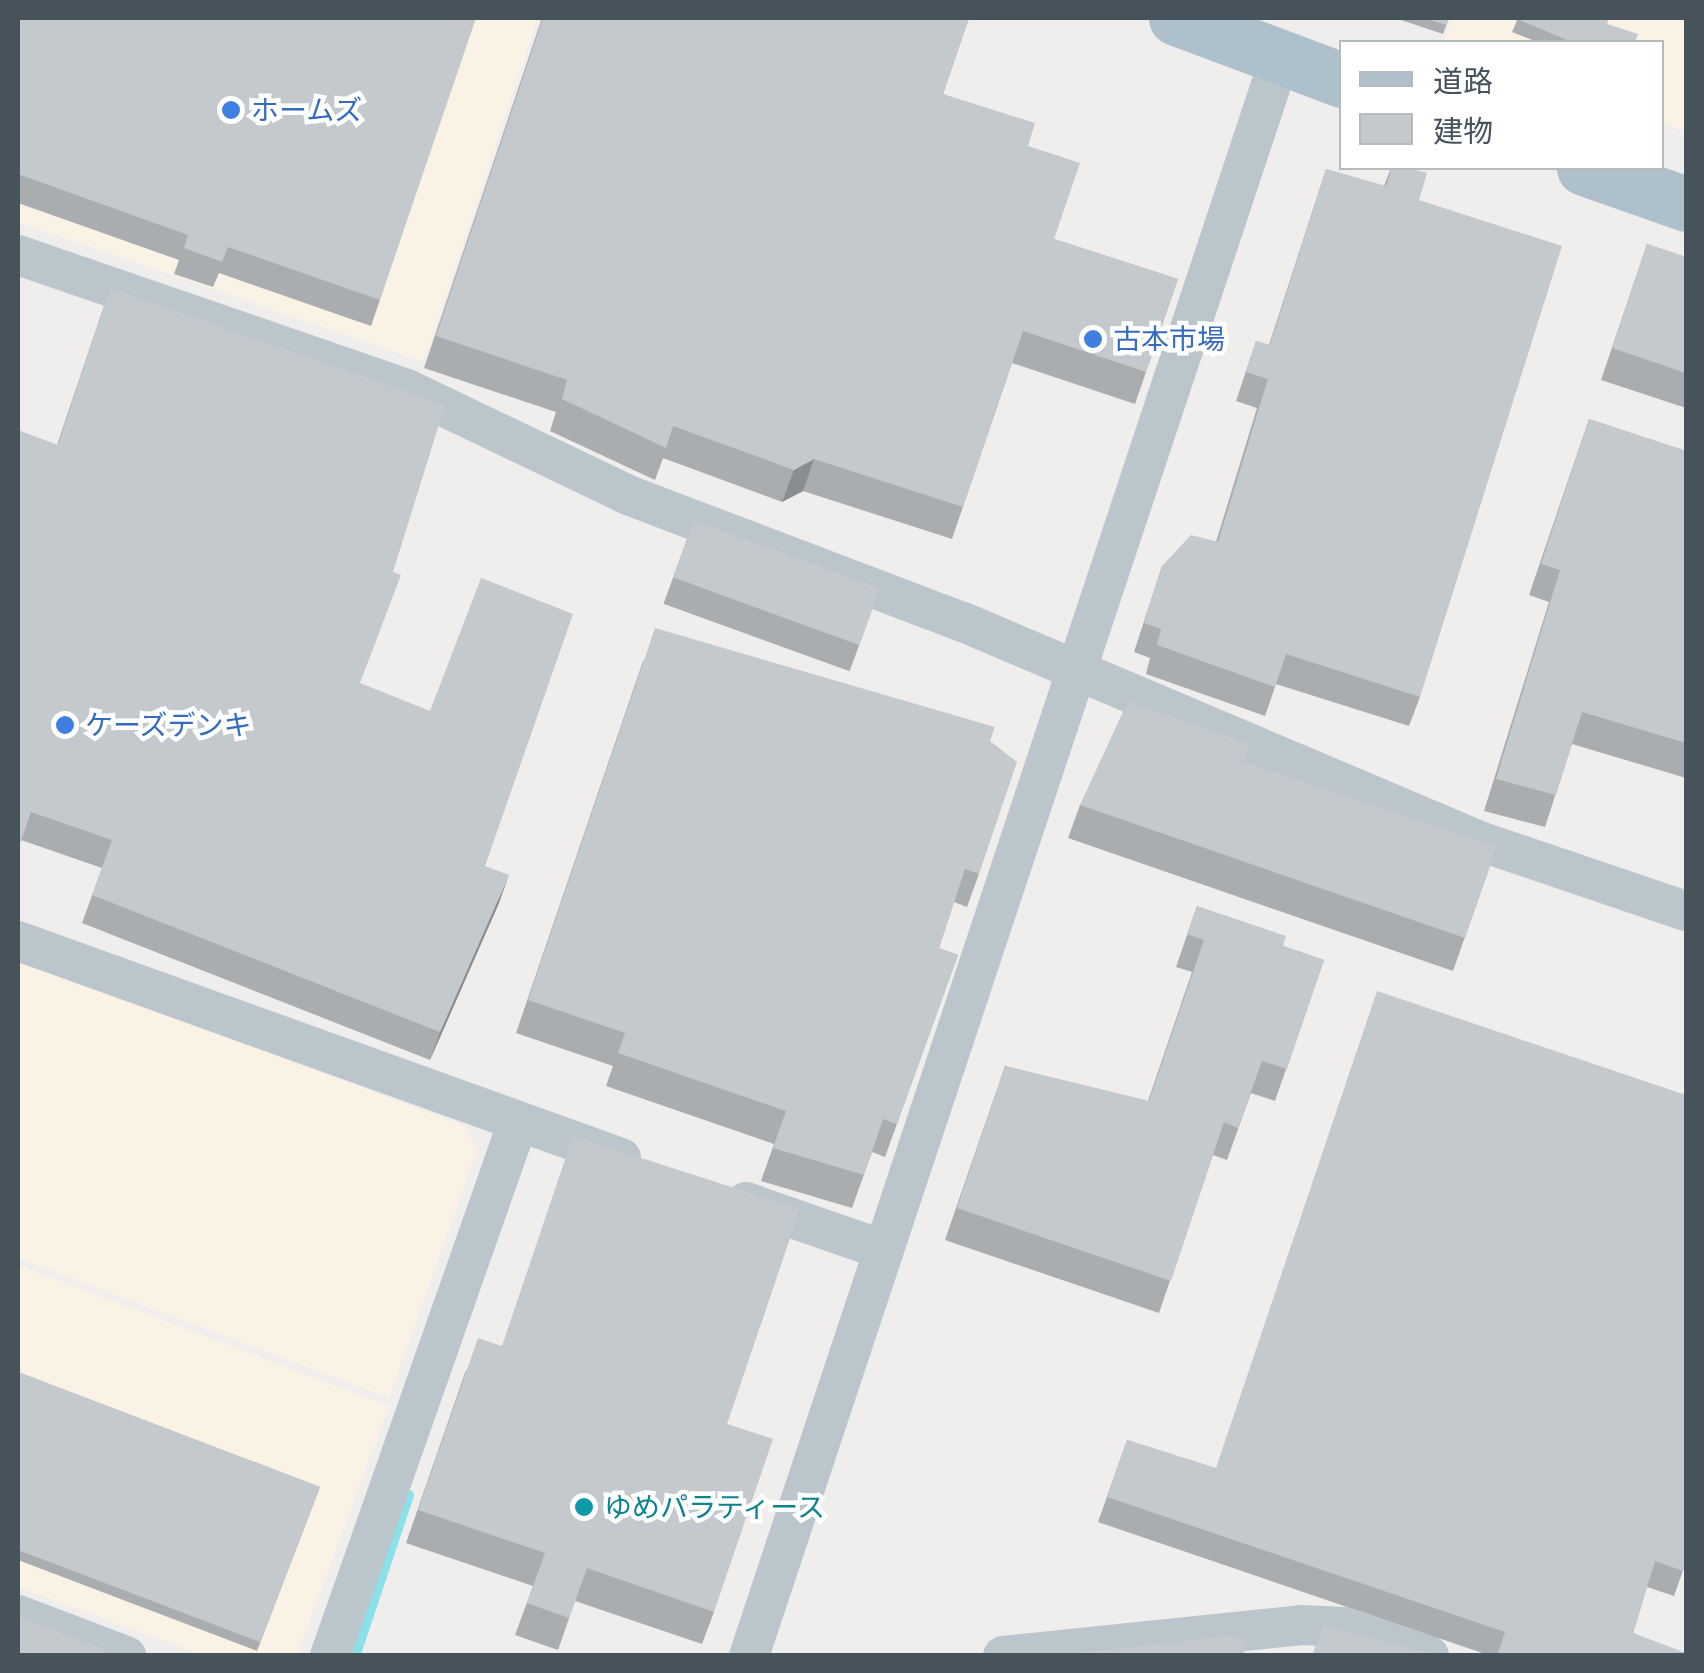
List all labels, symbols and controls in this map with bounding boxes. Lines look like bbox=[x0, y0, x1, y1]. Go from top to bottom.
legend bbox=[1339, 40, 1664, 170]
text: 道路 bbox=[1433, 63, 1493, 100]
place label: ホームズ bbox=[251, 93, 363, 127]
marker: ホームズ bbox=[220, 99, 242, 121]
text: 建物 bbox=[1433, 113, 1493, 150]
place label: 古本市場 bbox=[1113, 322, 1225, 356]
marker: 古本市場 bbox=[1082, 328, 1104, 350]
place label: ケーズデンキ bbox=[85, 708, 253, 742]
marker: ケーズデンキ bbox=[54, 714, 76, 736]
place label: ゆめパラティース bbox=[604, 1490, 828, 1524]
marker: ゆめパラティース bbox=[573, 1496, 595, 1518]

